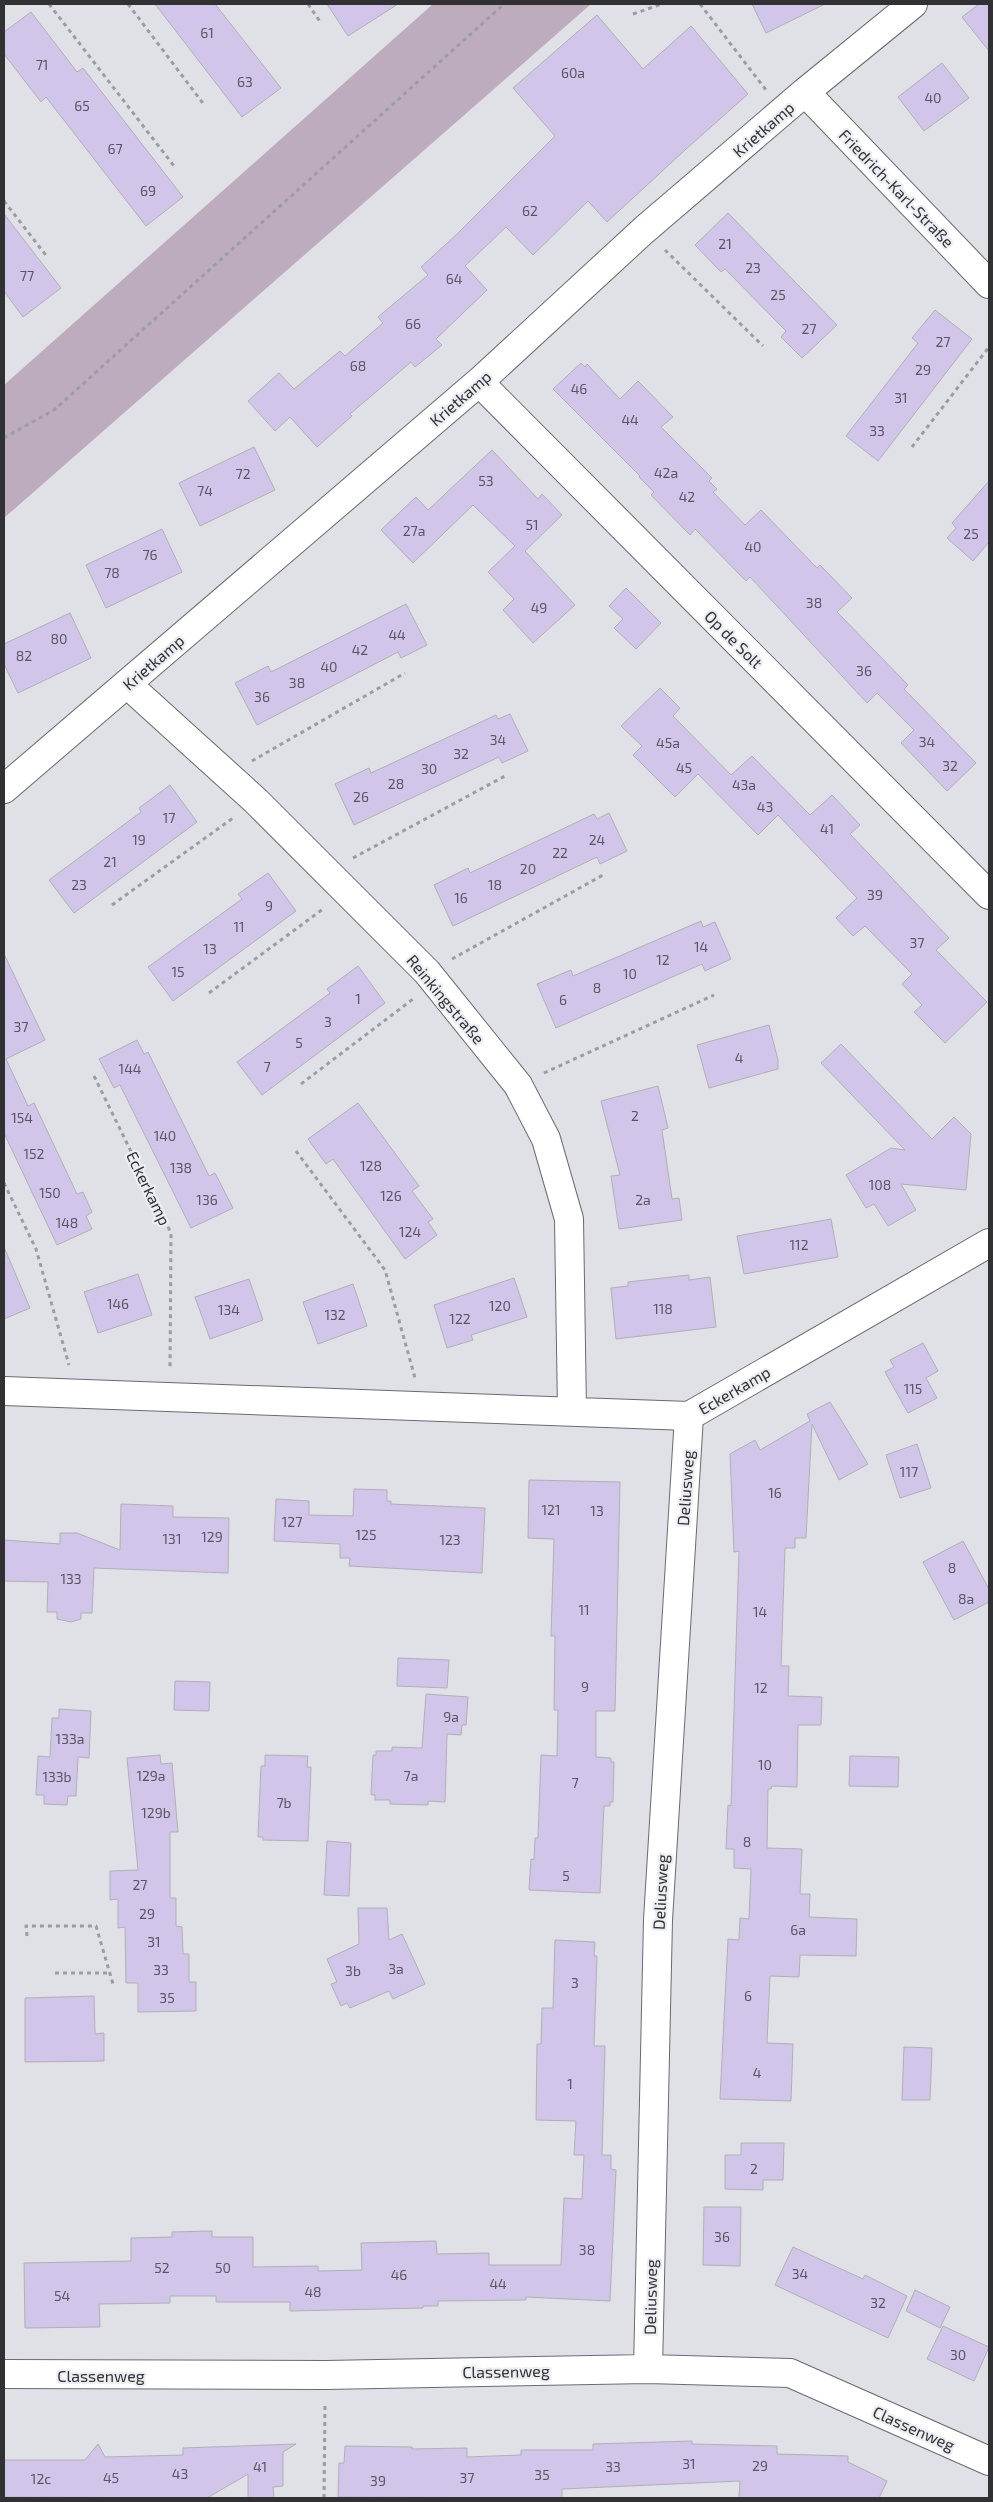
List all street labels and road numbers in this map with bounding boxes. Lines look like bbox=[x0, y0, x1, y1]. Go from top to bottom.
street label: Krietkamp bbox=[729, 97, 797, 161]
street label: Friedrich-Karl-Straße bbox=[836, 125, 958, 251]
street label: Krietkamp bbox=[426, 366, 494, 430]
street label: Op de Solt bbox=[701, 606, 767, 672]
street label: Krietkamp bbox=[119, 630, 187, 694]
street label: Reinkingstraße bbox=[403, 950, 489, 1048]
street label: Eckerkamp bbox=[123, 1148, 175, 1228]
street label: Eckerkamp bbox=[695, 1362, 773, 1418]
street label: Deliusweg bbox=[673, 1449, 697, 1526]
street label: Deliusweg bbox=[649, 1854, 671, 1930]
street label: Deliusweg bbox=[640, 2259, 660, 2335]
street label: Classenweg bbox=[462, 2361, 550, 2381]
street label: Classenweg bbox=[57, 2366, 145, 2385]
street label: Classenweg bbox=[870, 2402, 958, 2454]

